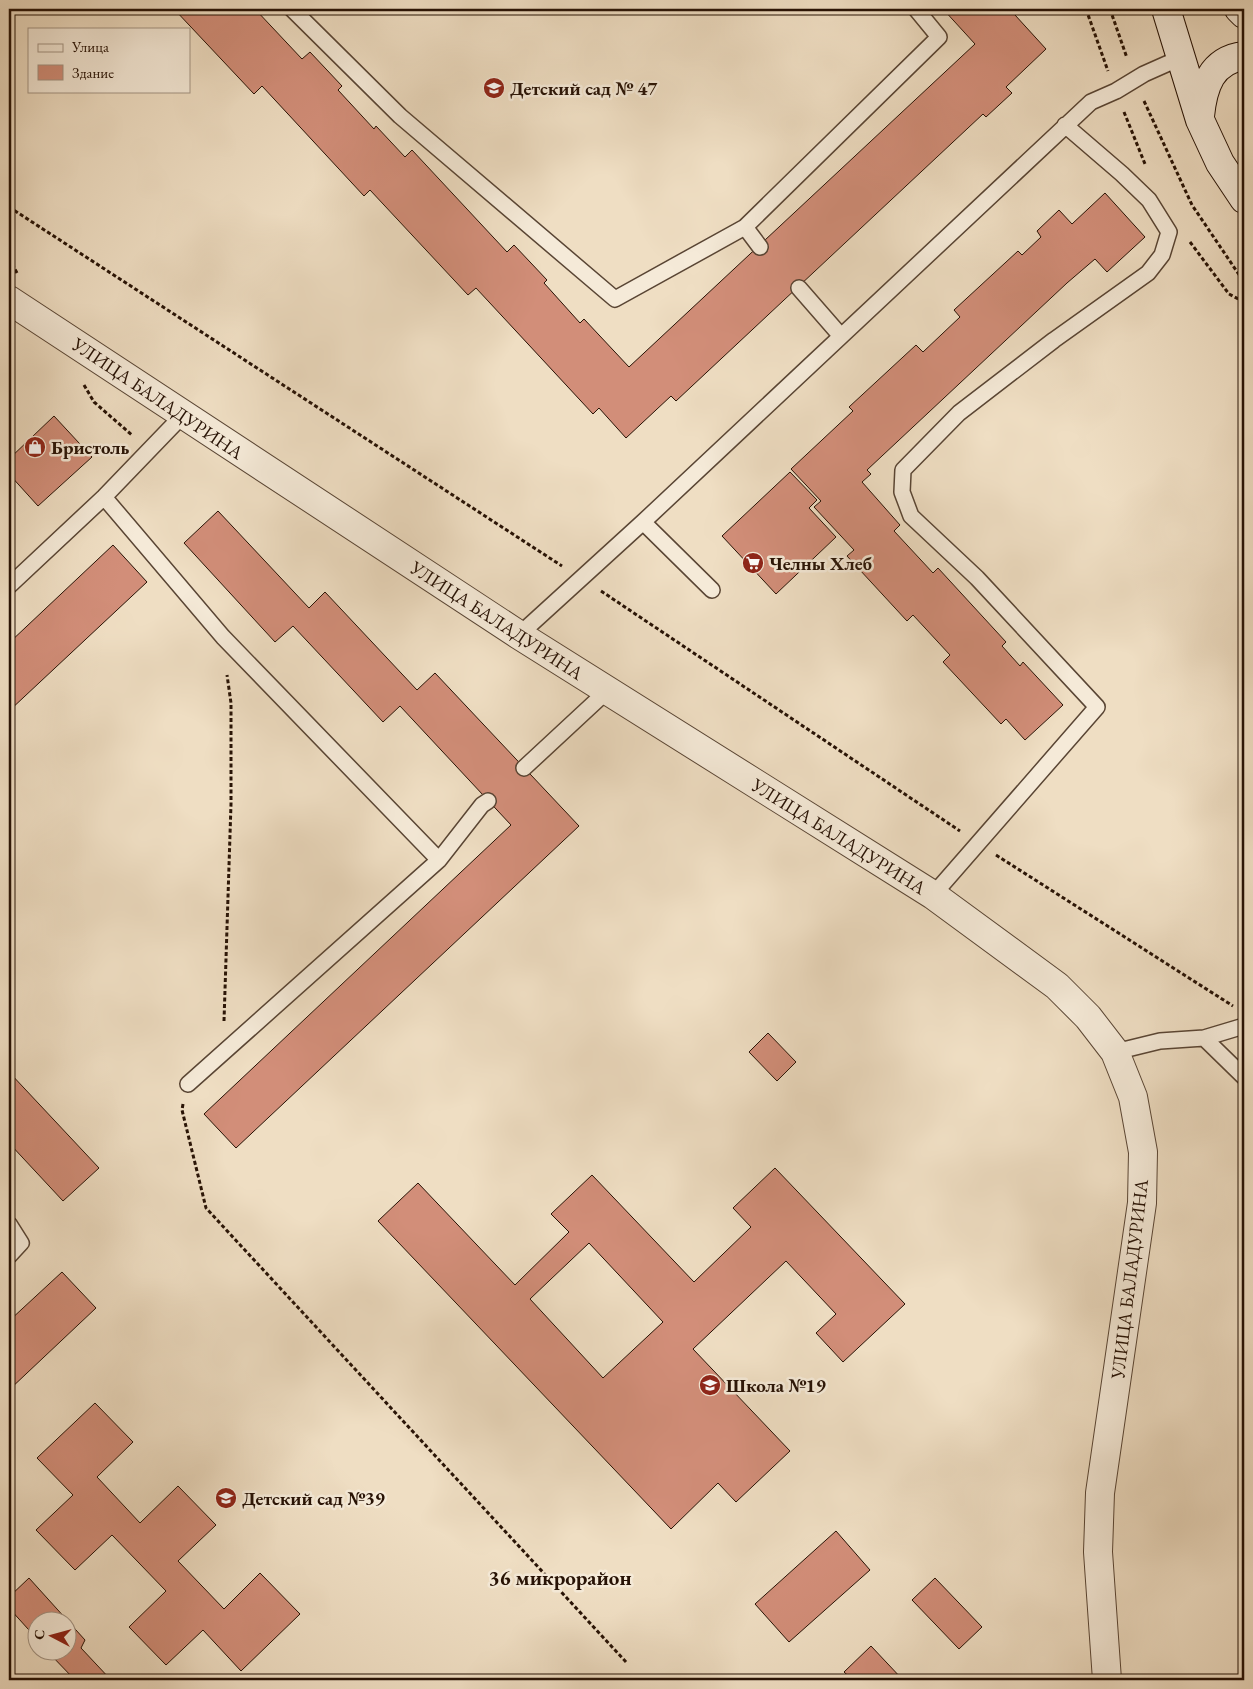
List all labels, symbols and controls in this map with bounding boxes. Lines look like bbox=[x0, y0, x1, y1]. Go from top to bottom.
legend bbox=[28, 28, 190, 92]
text: Улица bbox=[71, 37, 109, 56]
text: Здание bbox=[72, 63, 114, 82]
school or university icon: Детский сад № 47 bbox=[482, 76, 506, 100]
place label: Детский сад № 47 bbox=[510, 76, 658, 101]
street label: УЛИЦА БАЛАДУРИНА bbox=[66, 331, 249, 466]
shop icon: Бристоль bbox=[23, 435, 47, 459]
place label: Бристоль bbox=[51, 435, 129, 460]
supermarket icon: Челны Хлеб bbox=[741, 551, 765, 575]
place label: Челны Хлеб bbox=[769, 551, 873, 576]
street label: УЛИЦА БАЛАДУРИНА bbox=[405, 555, 589, 686]
street label: УЛИЦА БАЛАДУРИНА bbox=[746, 772, 931, 901]
street label: УЛИЦА БАЛАДУРИНА bbox=[1105, 1177, 1154, 1382]
school or university icon: Школа №19 bbox=[698, 1373, 722, 1397]
place label: Школа №19 bbox=[726, 1373, 826, 1398]
school or university icon: Детский сад №39 bbox=[214, 1486, 238, 1510]
place label: Детский сад №39 bbox=[242, 1486, 385, 1511]
district label: 36 микрорайон bbox=[488, 1564, 632, 1591]
north arrow bbox=[28, 1612, 78, 1662]
text: С bbox=[30, 1629, 49, 1641]

